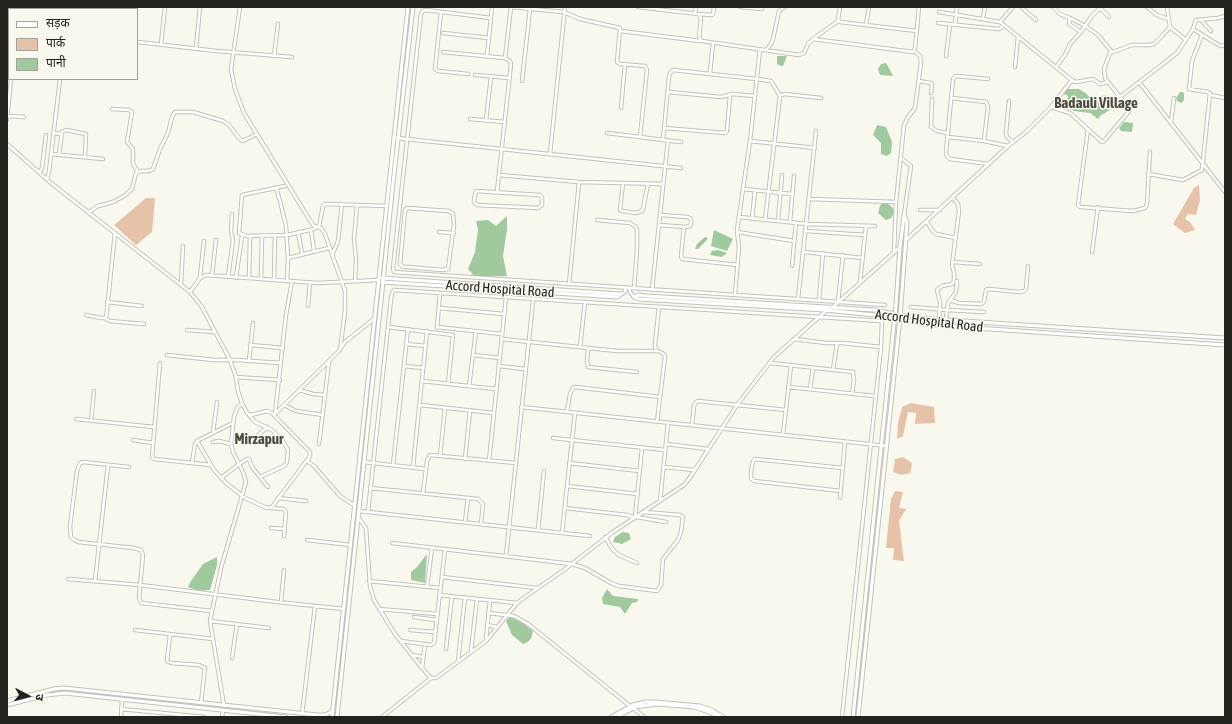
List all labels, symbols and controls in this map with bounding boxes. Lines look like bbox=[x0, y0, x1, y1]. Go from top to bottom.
legend bbox=[8, 8, 138, 80]
text: सड़क bbox=[46, 16, 70, 30]
text: पार्क bbox=[46, 36, 65, 50]
text: पानी bbox=[46, 56, 66, 70]
district label: Badauli Village bbox=[1054, 94, 1138, 112]
street label: Accord Hospital Road bbox=[445, 277, 555, 301]
street label: Accord Hospital Road bbox=[874, 306, 984, 336]
district label: Mirzapur bbox=[234, 430, 284, 448]
north arrow bbox=[8, 676, 48, 716]
text: उ bbox=[34, 693, 46, 701]

